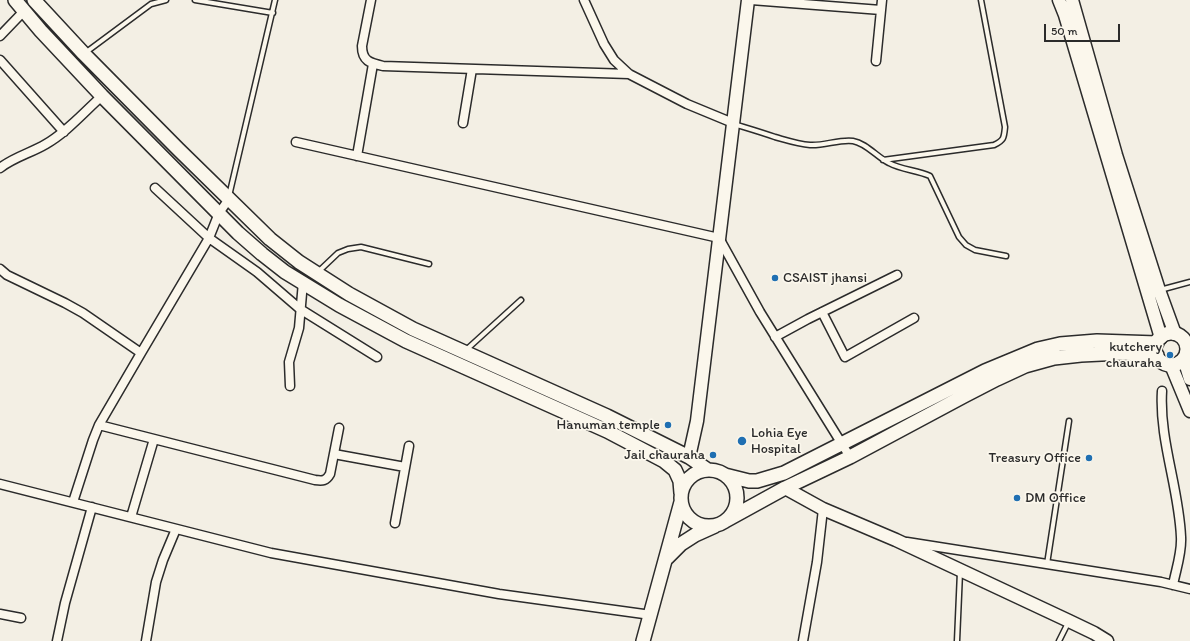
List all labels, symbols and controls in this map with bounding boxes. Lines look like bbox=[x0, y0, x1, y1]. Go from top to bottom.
scale bar bbox=[1046, 16, 1122, 42]
text: 50 m bbox=[1051, 24, 1077, 38]
place label: CSAIST jhansi bbox=[783, 270, 867, 286]
marker: CSAIST jhansi bbox=[770, 273, 780, 283]
place label: kutchery chauraha bbox=[1106, 339, 1162, 372]
marker: kutchery chauraha bbox=[1165, 350, 1175, 360]
place label: Hanuman temple bbox=[557, 417, 660, 433]
marker: Hanuman temple bbox=[663, 420, 673, 430]
place label: Lohia Eye Hospital bbox=[751, 425, 808, 458]
marker: Lohia Eye Hospital bbox=[736, 435, 748, 447]
place label: Jail chauraha bbox=[624, 447, 705, 463]
marker: Jail chauraha bbox=[708, 450, 718, 460]
place label: Treasury Office bbox=[989, 450, 1081, 466]
marker: Treasury Office bbox=[1084, 453, 1094, 463]
place label: DM Office bbox=[1025, 490, 1086, 506]
marker: DM Office bbox=[1012, 493, 1022, 503]

